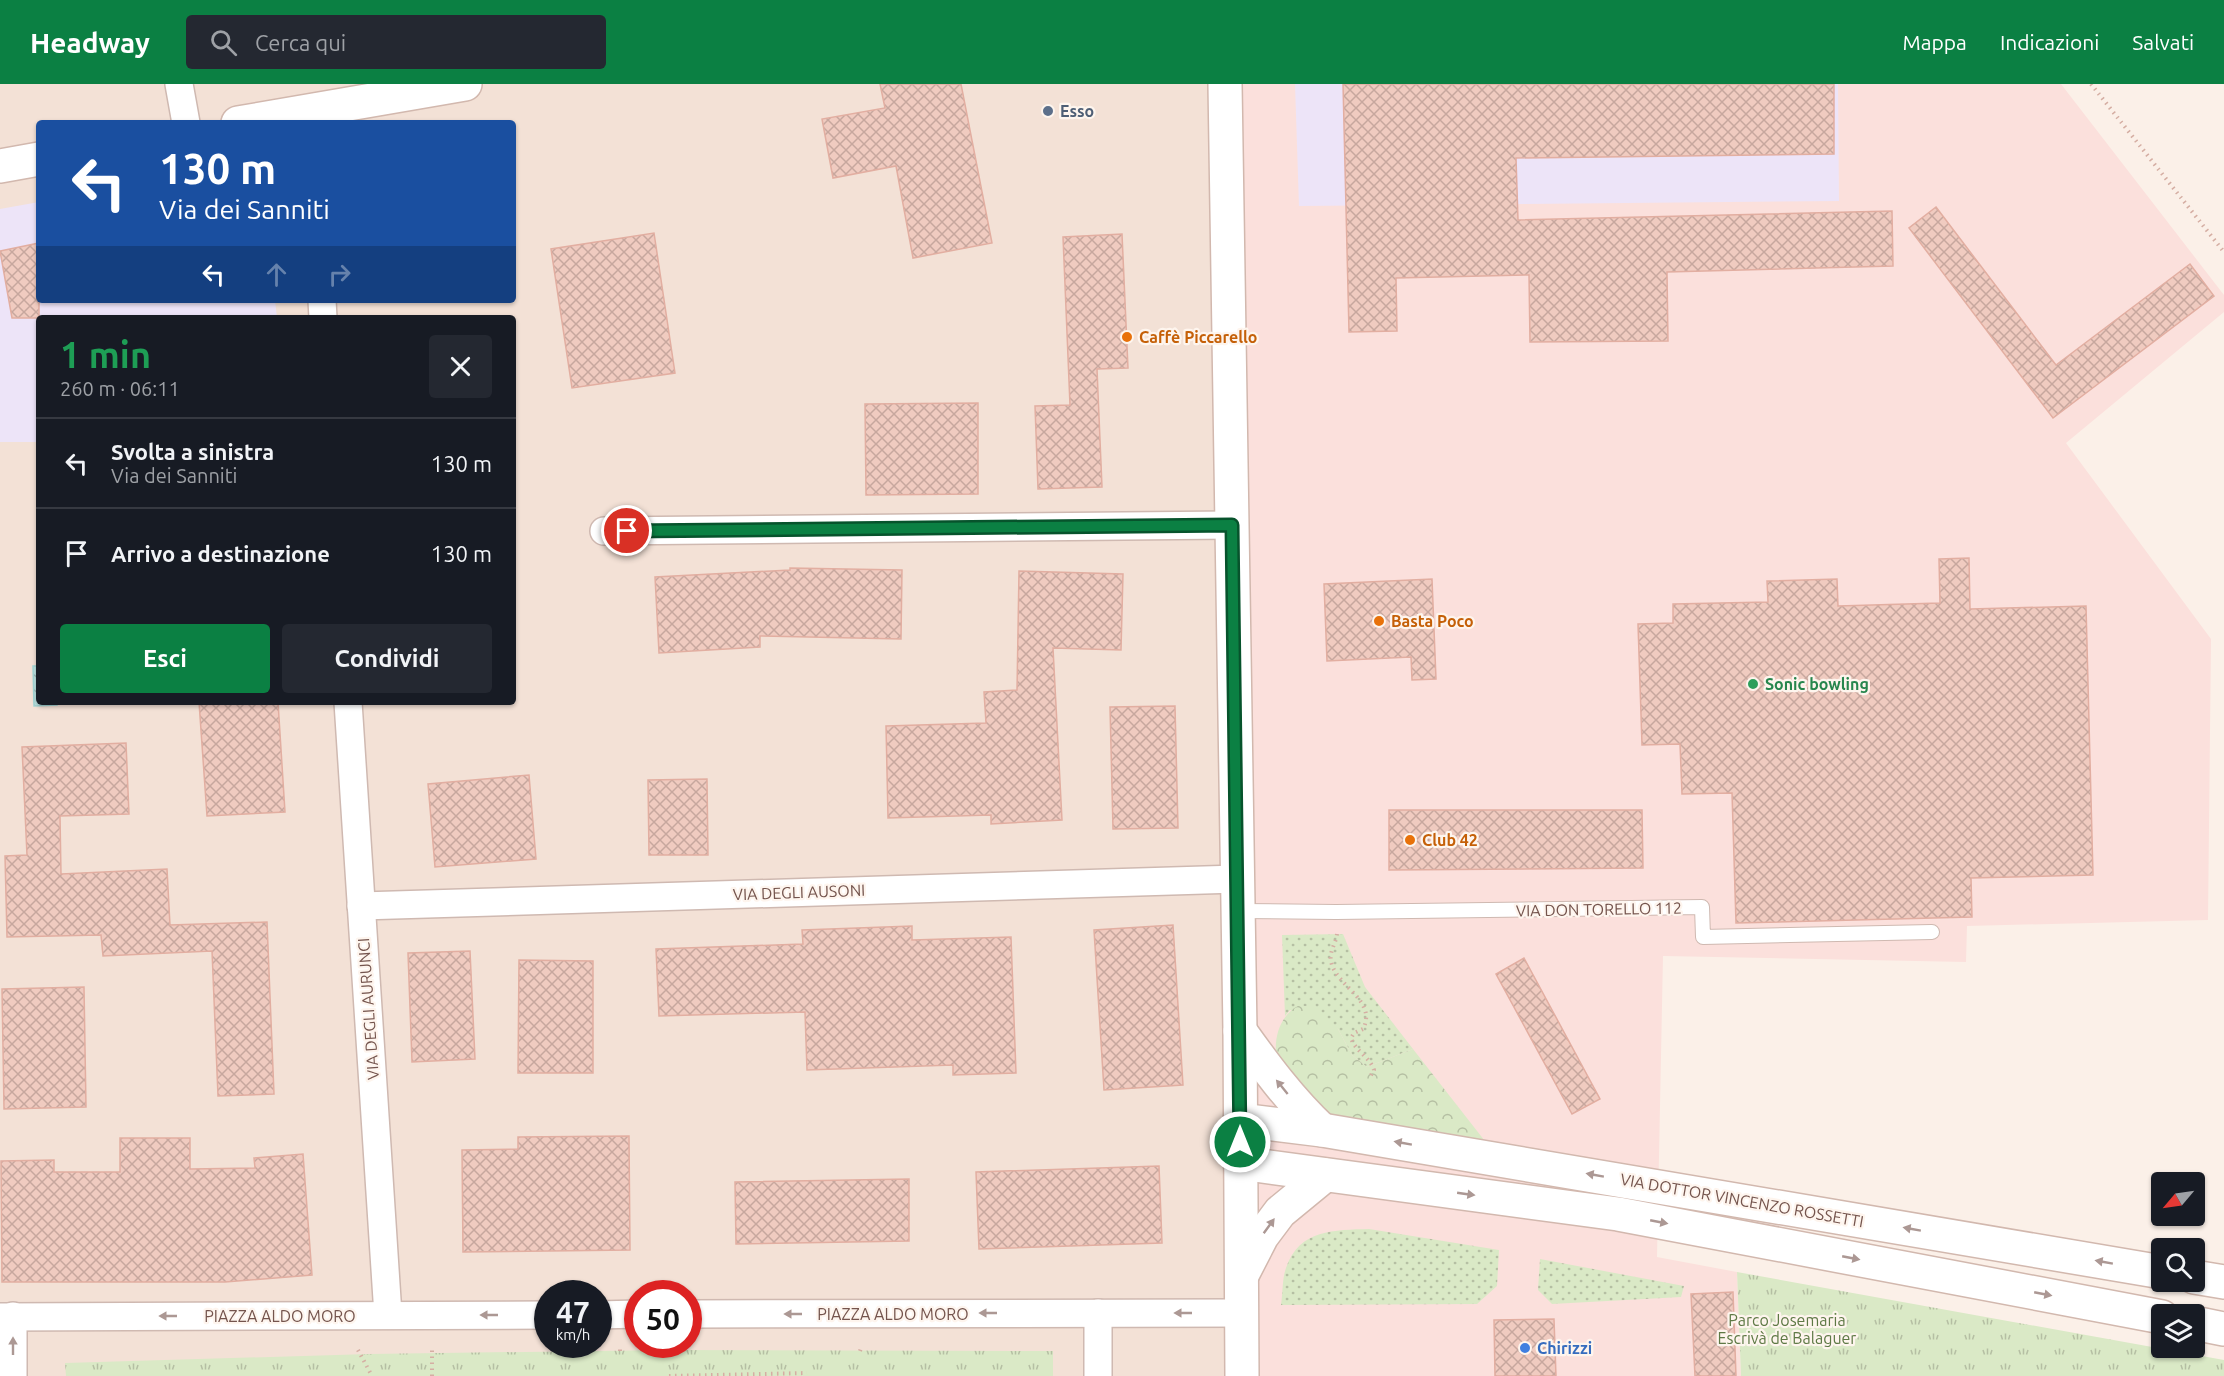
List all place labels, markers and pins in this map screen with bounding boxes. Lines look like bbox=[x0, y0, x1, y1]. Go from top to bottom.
place label: Esso bbox=[1060, 102, 1094, 120]
marker: Esso bbox=[1041, 104, 1055, 118]
place label: Caffè Piccarello bbox=[1139, 328, 1257, 346]
marker: Caffè Piccarello bbox=[1120, 330, 1134, 344]
pin bbox=[601, 505, 652, 556]
place label: Basta Poco bbox=[1391, 612, 1474, 630]
marker: Basta Poco bbox=[1372, 614, 1386, 628]
place label: Sonic bowling bbox=[1765, 675, 1869, 693]
marker: Sonic bowling bbox=[1746, 677, 1760, 691]
place label: Club 42 bbox=[1422, 831, 1478, 849]
marker: Club 42 bbox=[1403, 833, 1417, 847]
place label: Chirizzi bbox=[1537, 1339, 1592, 1357]
marker: Chirizzi bbox=[1518, 1341, 1532, 1355]

